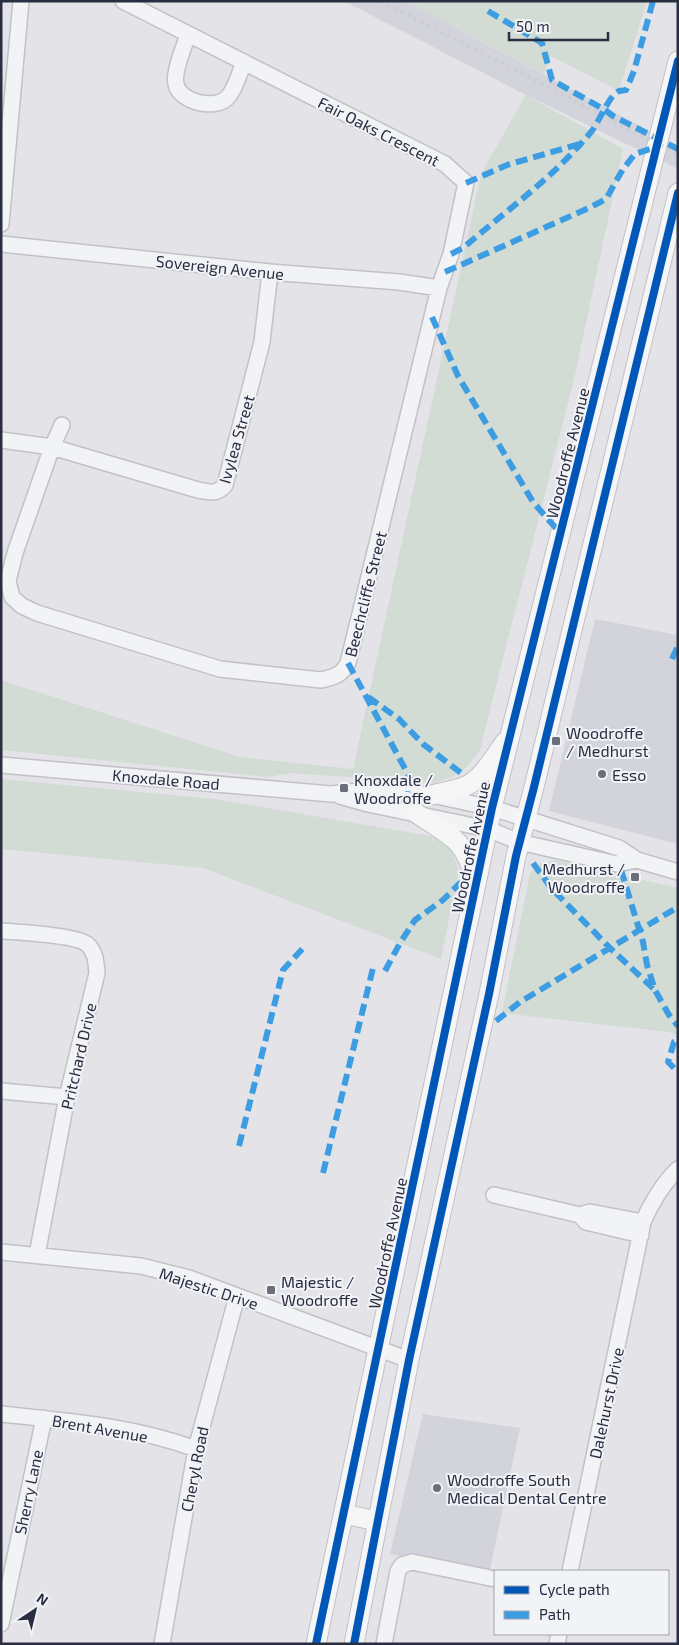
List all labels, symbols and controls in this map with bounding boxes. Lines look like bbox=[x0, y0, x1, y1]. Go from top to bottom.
scale bar bbox=[509, 10, 608, 42]
text: 50 m bbox=[516, 17, 550, 35]
street label: Fair Oaks Crescent bbox=[315, 92, 443, 170]
street label: Sovereign Avenue bbox=[155, 251, 285, 283]
street label: Woodroffe Avenue bbox=[542, 386, 592, 520]
street label: Ivylea Street bbox=[214, 393, 258, 485]
street label: Beechcliffe Street bbox=[340, 529, 390, 659]
place label: Woodroffe / Medhurst bbox=[566, 723, 649, 760]
marker: Woodroffe / Medhurst bbox=[550, 735, 562, 747]
street label: Knoxdale Road bbox=[112, 765, 220, 793]
place label: Esso bbox=[612, 765, 646, 784]
marker: Esso bbox=[596, 768, 608, 780]
place label: Knoxdale / Woodroffe bbox=[354, 770, 433, 807]
street label: Woodroffe Avenue bbox=[447, 779, 493, 915]
marker: Knoxdale / Woodroffe bbox=[338, 782, 350, 794]
place label: Medhurst / Woodroffe bbox=[542, 859, 625, 896]
marker: Medhurst / Woodroffe bbox=[629, 871, 641, 883]
street label: Pritchard Drive bbox=[57, 1001, 99, 1111]
street label: Woodroffe Avenue bbox=[364, 1175, 410, 1311]
street label: Majestic Drive bbox=[157, 1263, 261, 1314]
place label: Majestic / Woodroffe bbox=[281, 1272, 358, 1309]
marker: Majestic / Woodroffe bbox=[265, 1284, 277, 1296]
street label: Dalehurst Drive bbox=[585, 1346, 627, 1460]
street label: Brent Avenue bbox=[51, 1410, 149, 1446]
street label: Cheryl Road bbox=[176, 1425, 212, 1513]
street label: Sherry Lane bbox=[10, 1448, 46, 1536]
place label: Woodroffe South Medical Dental Centre bbox=[447, 1470, 607, 1507]
marker: Woodroffe South Medical Dental Centre bbox=[431, 1482, 443, 1494]
legend bbox=[494, 1570, 669, 1635]
text: Cycle path bbox=[539, 1580, 610, 1598]
north arrow bbox=[10, 1585, 60, 1635]
text: N bbox=[34, 1589, 52, 1609]
text: Path bbox=[539, 1605, 570, 1623]

